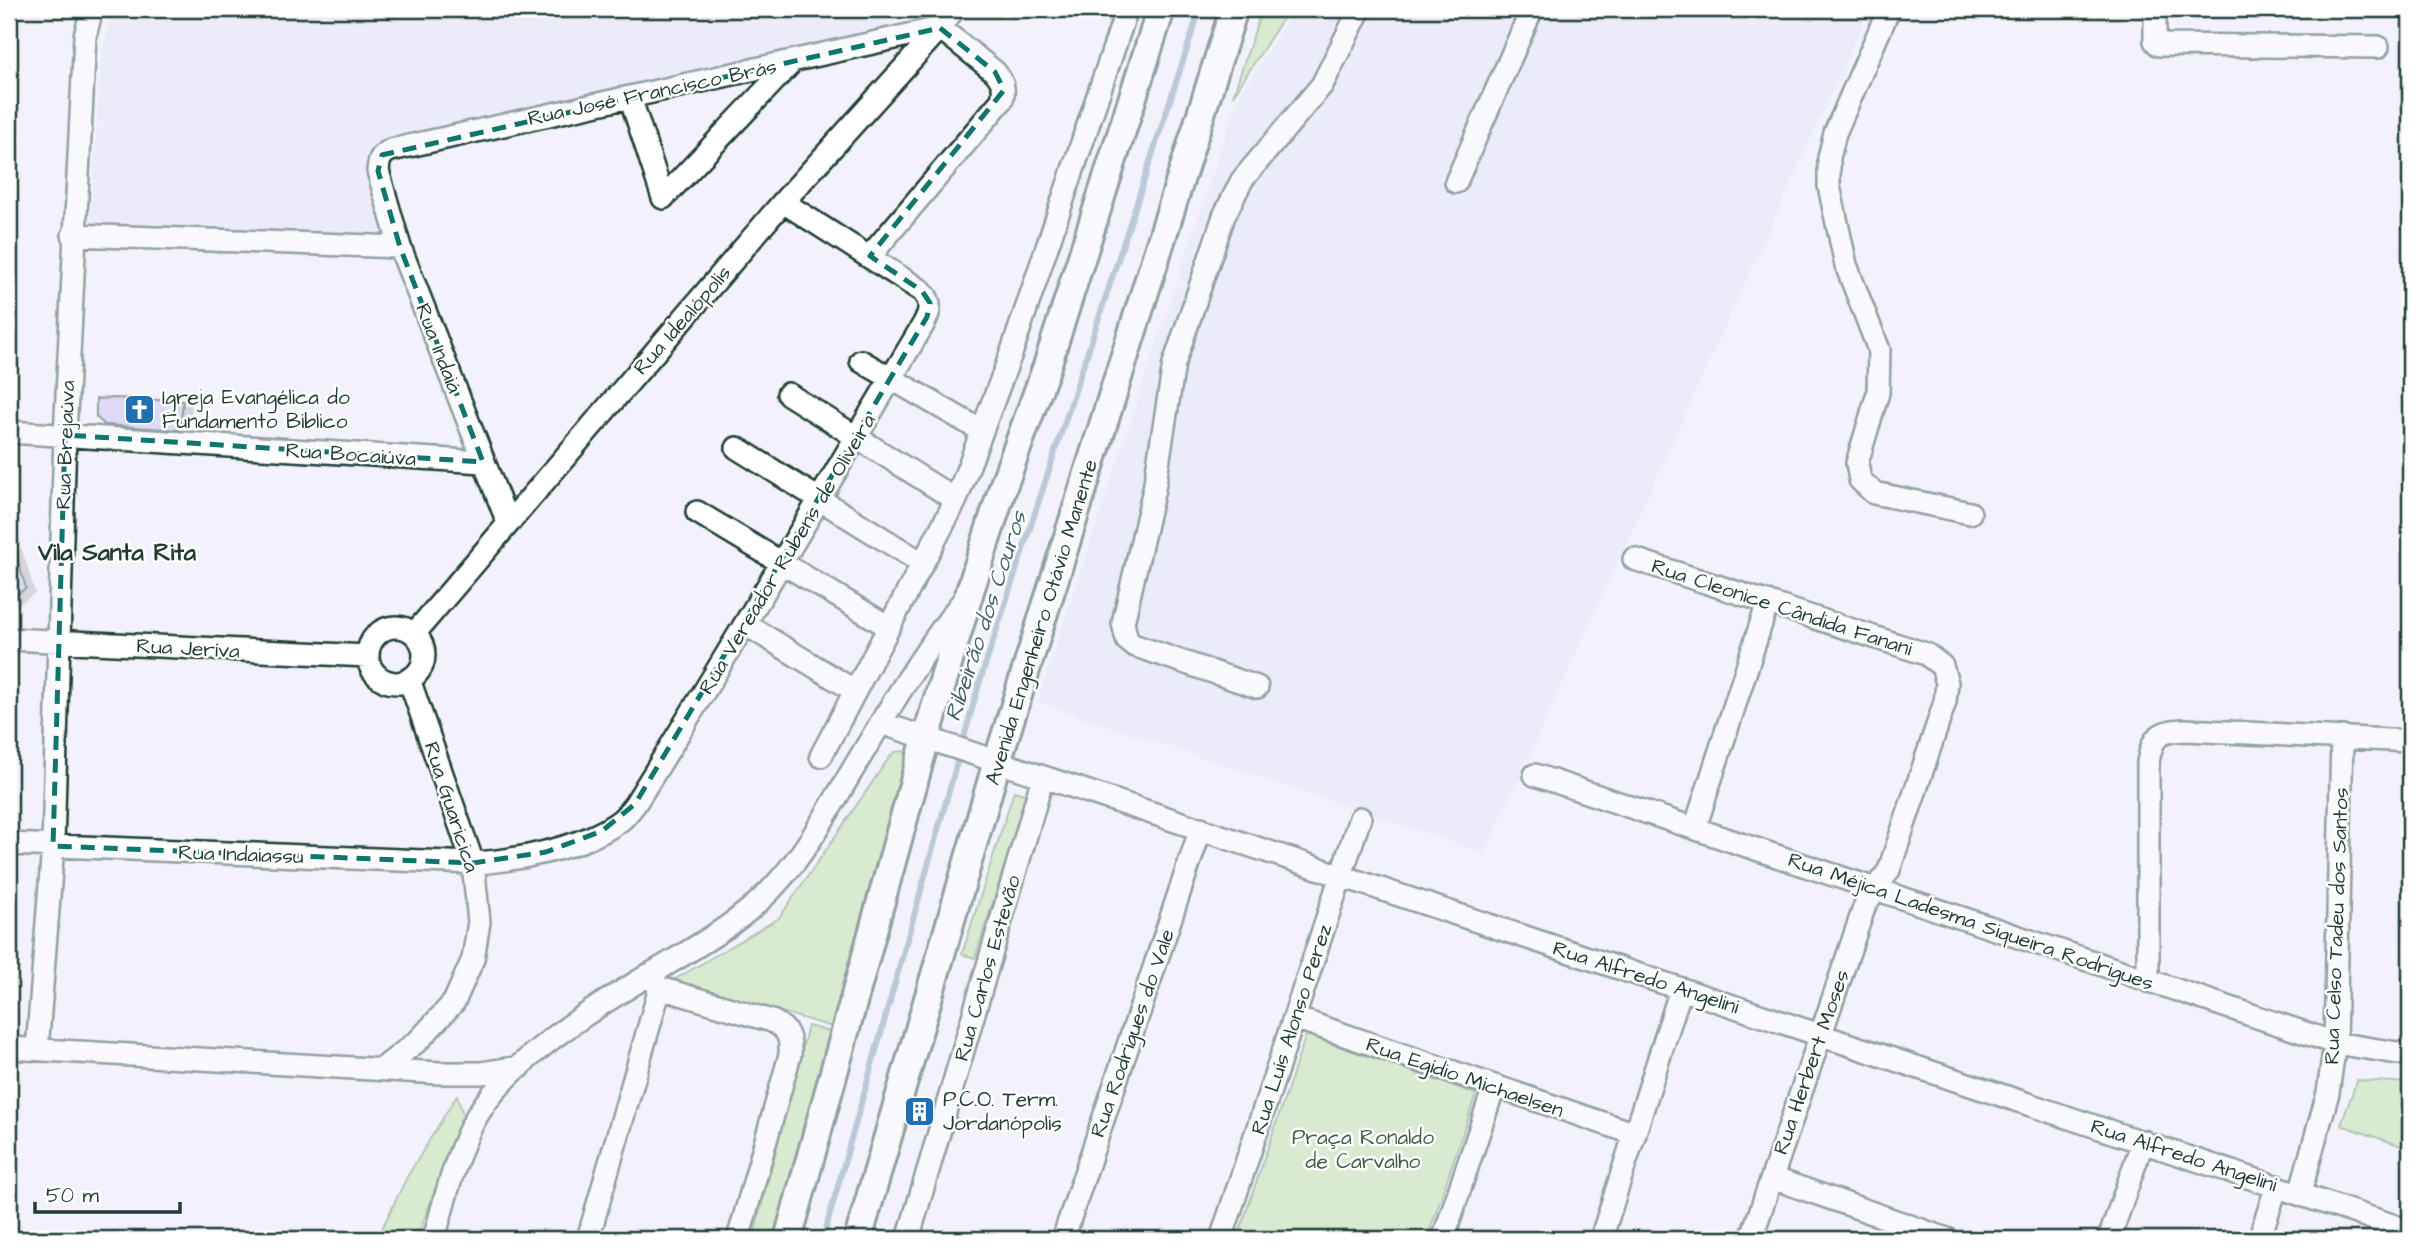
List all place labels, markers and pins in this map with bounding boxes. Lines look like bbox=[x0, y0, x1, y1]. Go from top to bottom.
place label: Igreja Evangélica do Fundamento Biblico bbox=[162, 383, 350, 436]
church icon: Igreja Evangélica do Fundamento Biblico bbox=[122, 392, 156, 426]
place label: P.C.O. Term. Jordanópolis bbox=[943, 1085, 1062, 1139]
building icon: P.C.O. Term. Jordanópolis bbox=[903, 1094, 937, 1128]

